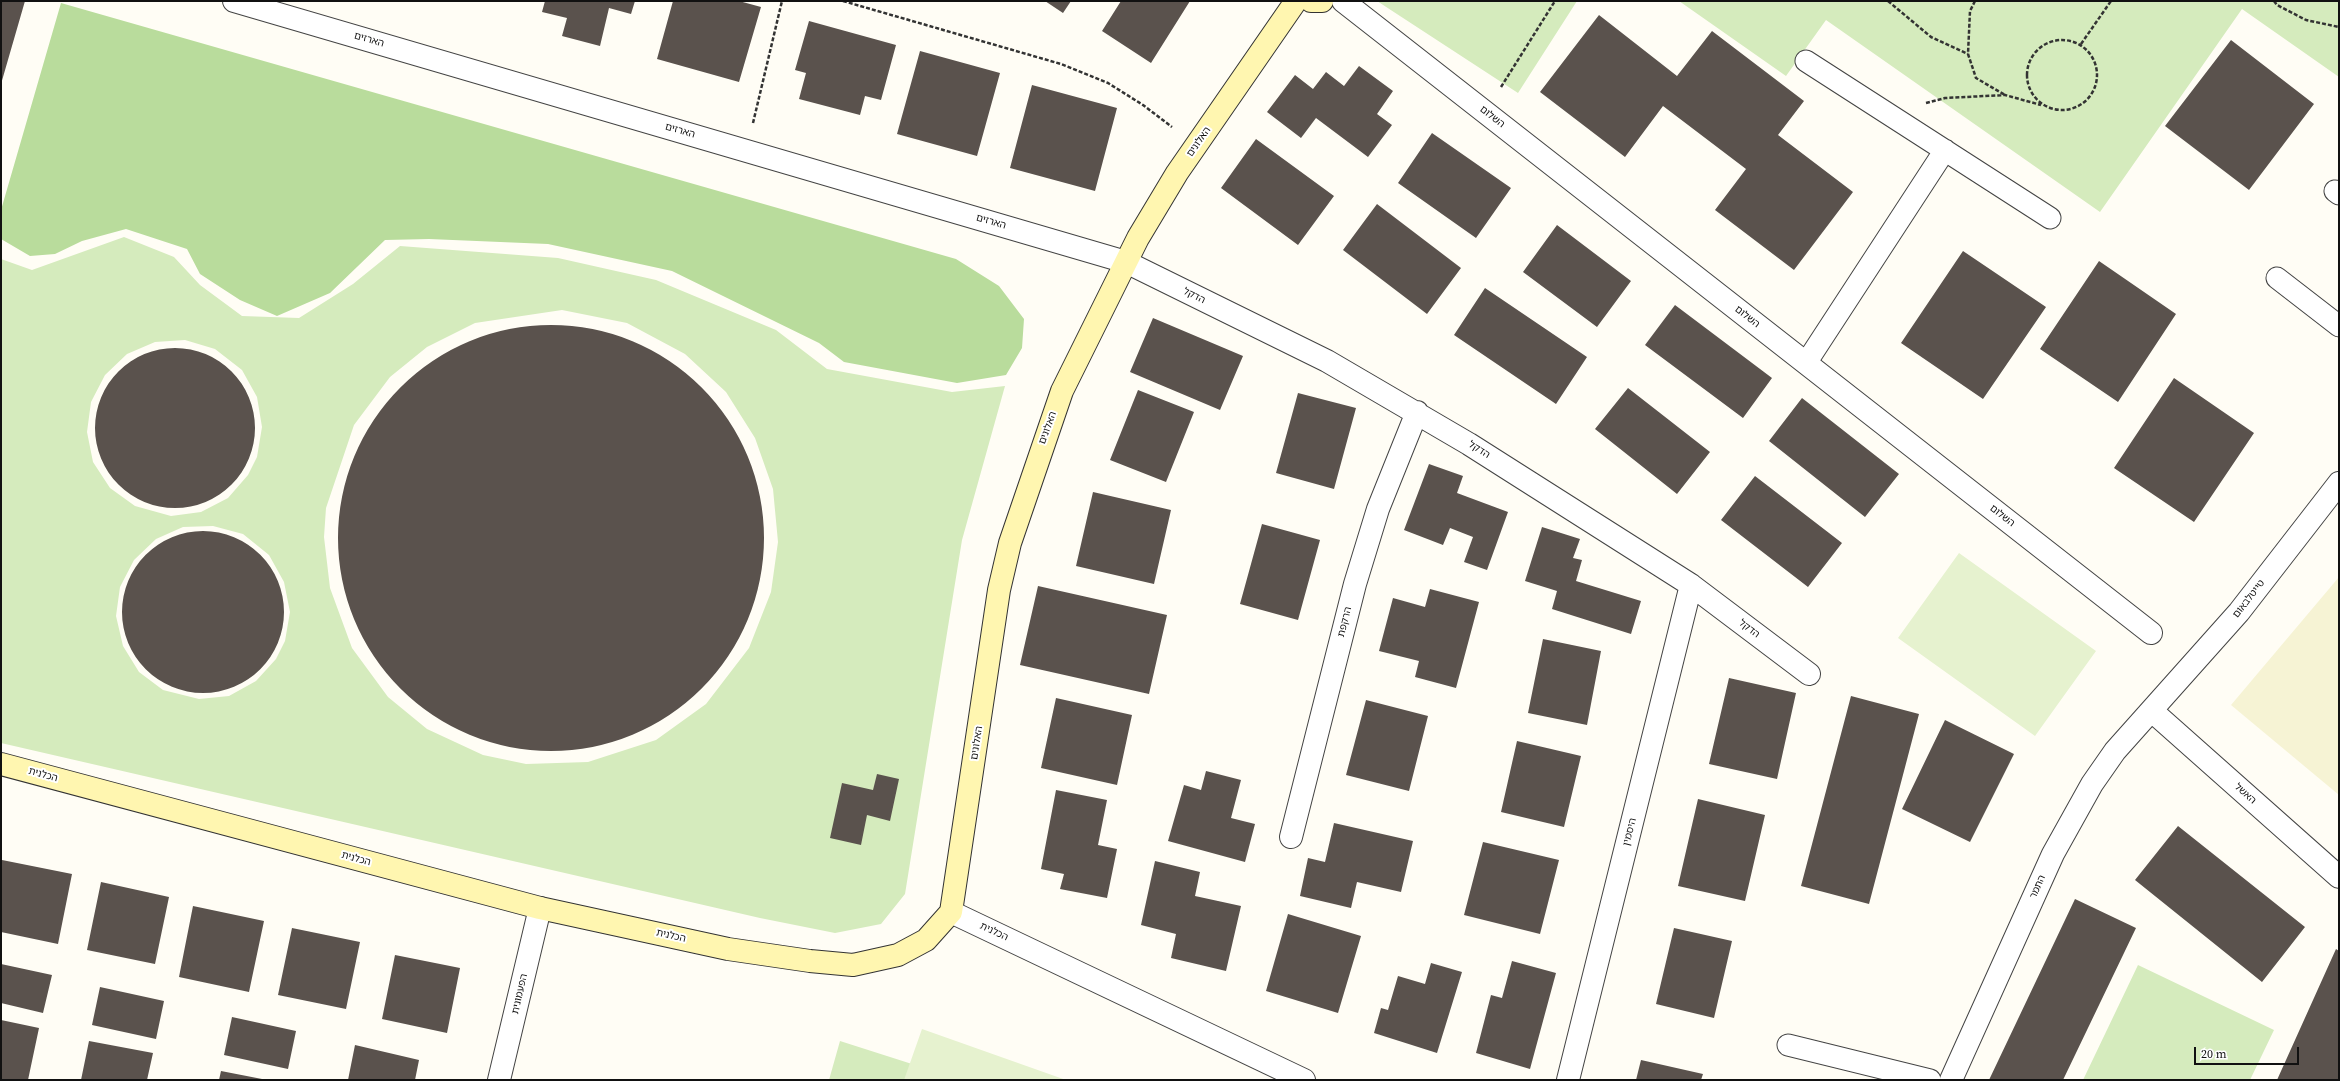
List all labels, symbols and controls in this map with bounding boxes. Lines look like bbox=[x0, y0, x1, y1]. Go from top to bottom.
street label: הארזים bbox=[353, 30, 385, 50]
street label: השלום bbox=[1477, 103, 1507, 131]
street label: הארזים bbox=[664, 121, 696, 141]
street label: האלונים bbox=[1184, 125, 1214, 159]
street label: הארזים bbox=[975, 212, 1007, 232]
street label: הדקל bbox=[1181, 286, 1207, 306]
street label: השלום bbox=[1732, 303, 1762, 331]
street label: האלונים bbox=[1037, 410, 1059, 446]
street label: הדקל bbox=[1466, 439, 1492, 461]
street label: השלום bbox=[1987, 502, 2017, 530]
street label: טייטלבאום bbox=[2230, 578, 2268, 620]
street label: הרקפת bbox=[1335, 606, 1355, 638]
street label: הדקל bbox=[1736, 617, 1762, 641]
street label: האלונים bbox=[968, 725, 986, 761]
street label: הכלנית bbox=[27, 765, 59, 785]
street label: האשל bbox=[2232, 781, 2258, 807]
street label: היסמין bbox=[1621, 817, 1639, 847]
street label: הכלנית bbox=[340, 849, 372, 869]
street label: התמר bbox=[2028, 873, 2048, 901]
street label: הכלנית bbox=[978, 920, 1010, 944]
street label: הכלנית bbox=[655, 927, 687, 945]
street label: הפעמונית bbox=[510, 973, 530, 1015]
scale bar bbox=[2196, 1039, 2301, 1065]
text: 20 m bbox=[2201, 1046, 2227, 1062]

